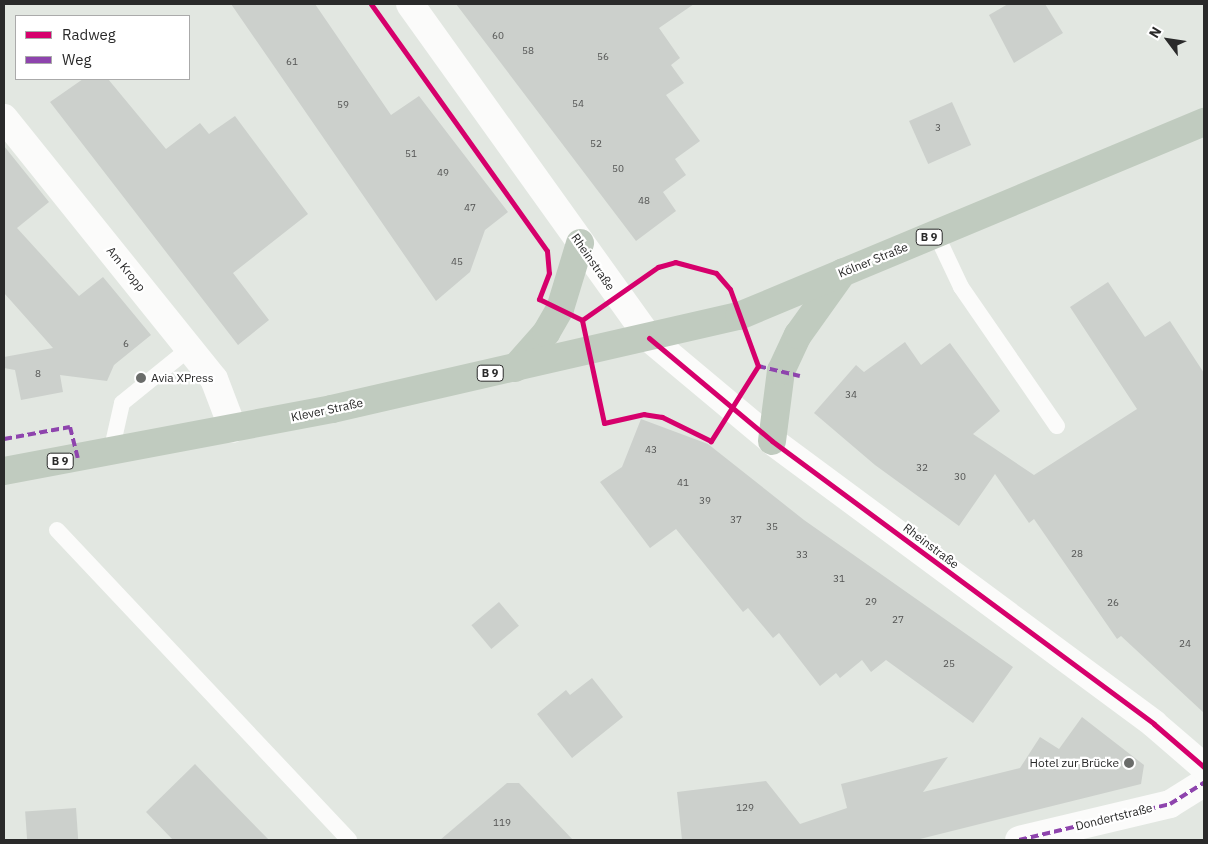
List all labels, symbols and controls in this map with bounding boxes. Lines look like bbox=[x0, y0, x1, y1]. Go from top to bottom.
legend bbox=[15, 15, 190, 80]
north arrow bbox=[1143, 15, 1193, 65]
text: N bbox=[1145, 23, 1165, 41]
text: Radweg bbox=[62, 25, 116, 44]
house number: 60 bbox=[492, 30, 504, 42]
house number: 58 bbox=[522, 45, 534, 57]
text: Weg bbox=[62, 50, 91, 69]
house number: 56 bbox=[597, 51, 609, 63]
house number: 61 bbox=[286, 56, 298, 68]
house number: 54 bbox=[572, 98, 584, 110]
house number: 59 bbox=[337, 99, 349, 111]
house number: 3 bbox=[935, 122, 941, 134]
house number: 52 bbox=[590, 138, 602, 150]
house number: 51 bbox=[405, 148, 417, 160]
house number: 50 bbox=[612, 163, 624, 175]
house number: 49 bbox=[437, 167, 449, 179]
house number: 48 bbox=[638, 195, 650, 207]
house number: 47 bbox=[464, 202, 476, 214]
road number: B 9 bbox=[915, 228, 943, 246]
street label: Rheinstraße bbox=[568, 231, 618, 293]
street label: Kölner Straße bbox=[836, 239, 910, 281]
street label: Am Kropp bbox=[104, 244, 148, 294]
house number: 45 bbox=[451, 256, 463, 268]
house number: 6 bbox=[123, 338, 129, 350]
road number: B 9 bbox=[476, 364, 504, 382]
house number: 8 bbox=[35, 368, 41, 380]
place label: Avia XPress bbox=[151, 371, 214, 385]
marker: Avia XPress bbox=[135, 372, 147, 384]
house number: 34 bbox=[845, 389, 857, 401]
street label: Klever Straße bbox=[290, 395, 364, 425]
house number: 43 bbox=[645, 444, 657, 456]
road number: B 9 bbox=[46, 452, 74, 470]
house number: 32 bbox=[916, 462, 928, 474]
house number: 30 bbox=[954, 471, 966, 483]
house number: 41 bbox=[677, 477, 689, 489]
house number: 39 bbox=[699, 495, 711, 507]
house number: 37 bbox=[730, 514, 742, 526]
street label: Rheinstraße bbox=[900, 520, 962, 572]
house number: 35 bbox=[766, 521, 778, 533]
house number: 28 bbox=[1071, 548, 1083, 560]
house number: 33 bbox=[796, 549, 808, 561]
house number: 31 bbox=[833, 573, 845, 585]
house number: 29 bbox=[865, 596, 877, 608]
house number: 26 bbox=[1107, 597, 1119, 609]
house number: 27 bbox=[892, 614, 904, 626]
house number: 24 bbox=[1179, 638, 1191, 650]
house number: 25 bbox=[943, 658, 955, 670]
place label: Hotel zur Brücke bbox=[1030, 756, 1119, 770]
marker: Hotel zur Brücke bbox=[1123, 757, 1135, 769]
street label: Dondertstraße bbox=[1074, 800, 1154, 834]
house number: 129 bbox=[736, 802, 754, 814]
house number: 119 bbox=[493, 817, 511, 829]

